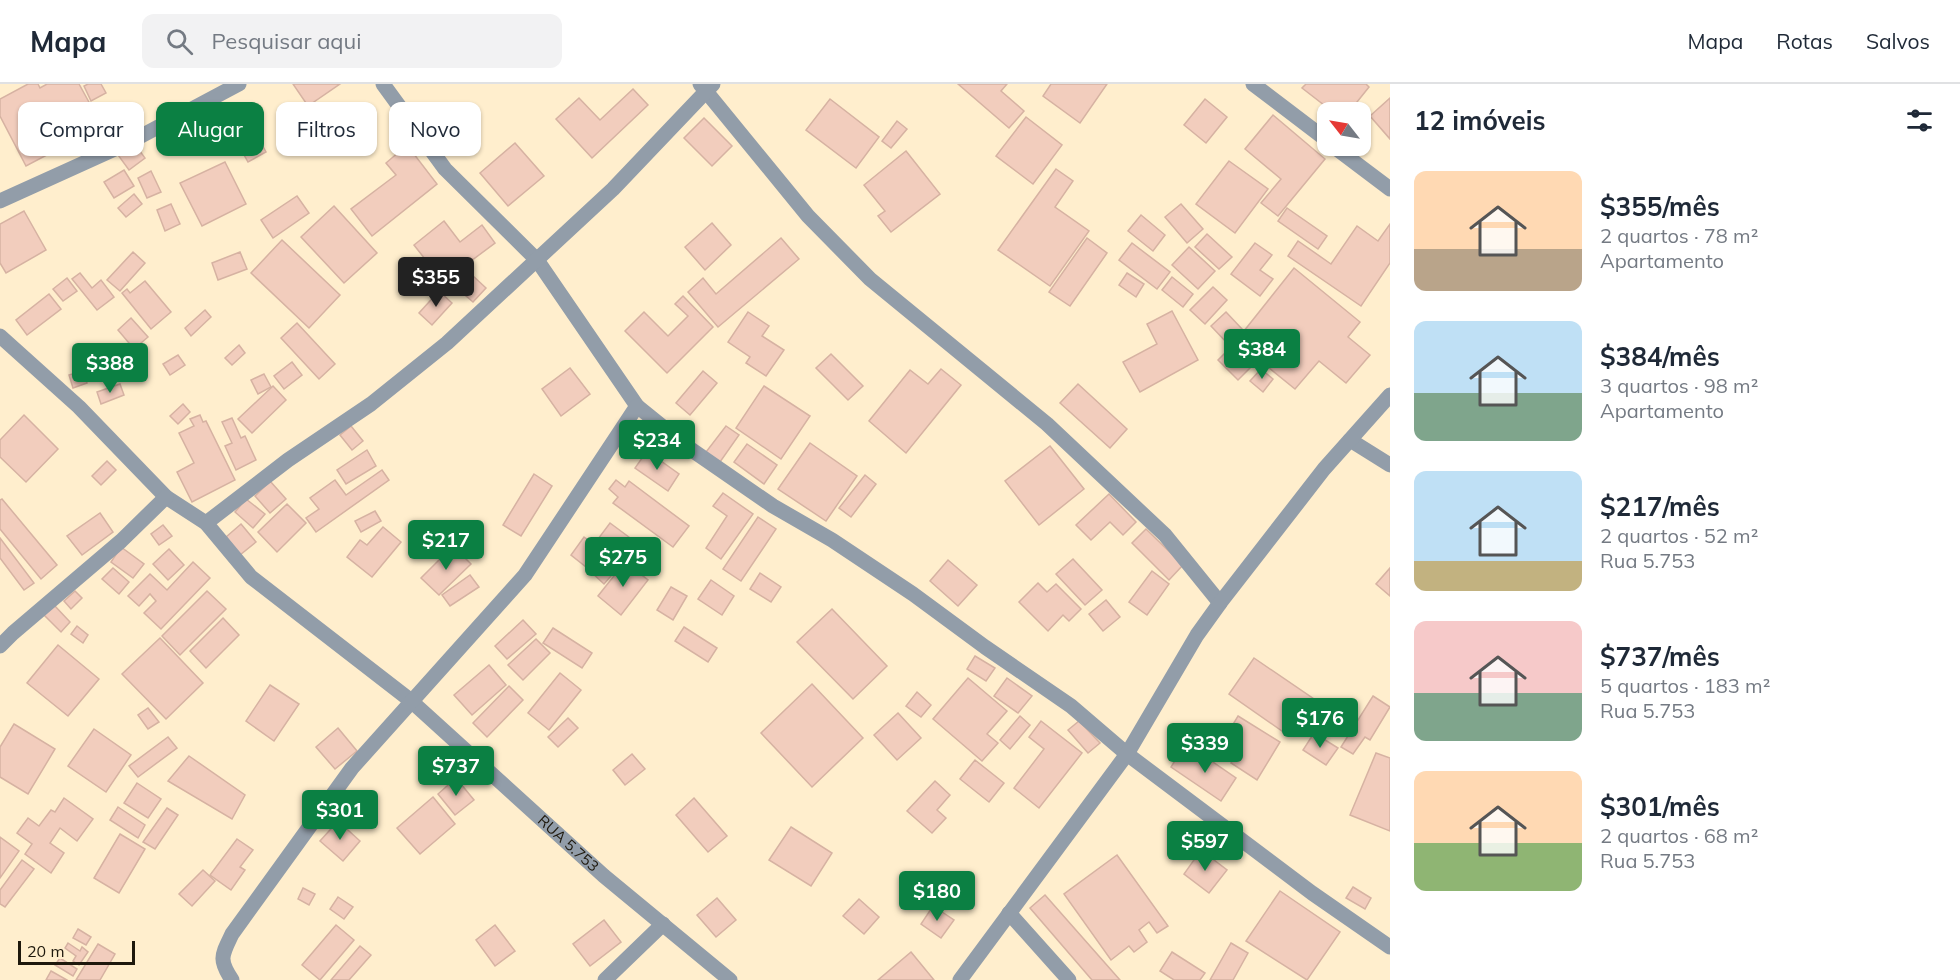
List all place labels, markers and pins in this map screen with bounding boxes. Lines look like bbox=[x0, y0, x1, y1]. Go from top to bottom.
pin: $355 bbox=[400, 257, 472, 308]
pin: $384 bbox=[1226, 329, 1298, 380]
pin: $388 bbox=[74, 343, 146, 394]
pin: $234 bbox=[621, 420, 693, 471]
pin: $217 bbox=[410, 520, 482, 571]
pin: $275 bbox=[587, 537, 659, 588]
pin: $176 bbox=[1284, 698, 1356, 749]
pin: $339 bbox=[1169, 723, 1241, 774]
pin: $737 bbox=[420, 746, 492, 797]
pin: $301 bbox=[304, 790, 376, 841]
pin: $597 bbox=[1169, 821, 1241, 872]
pin: $180 bbox=[901, 871, 973, 922]

